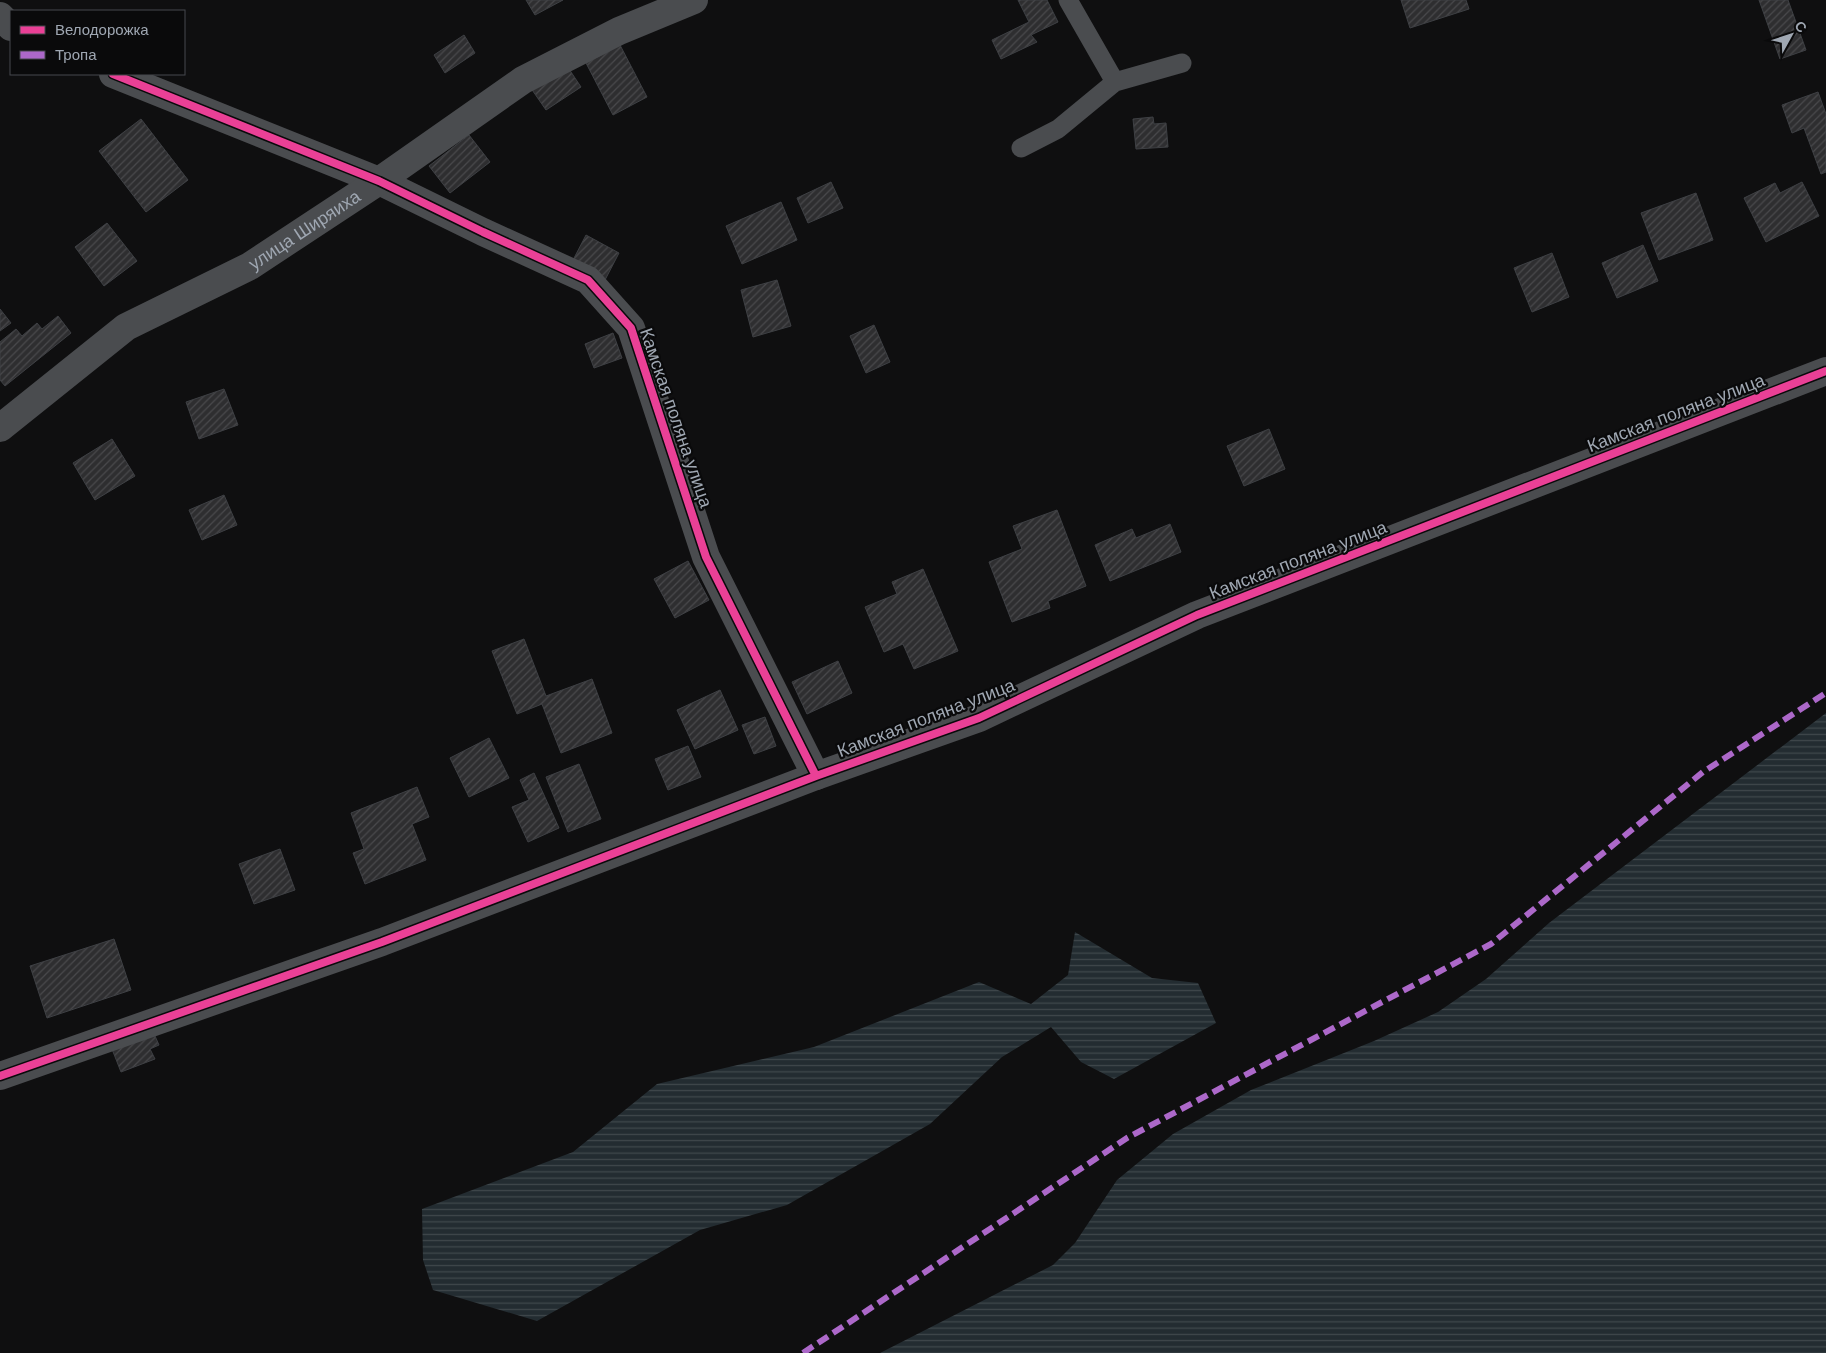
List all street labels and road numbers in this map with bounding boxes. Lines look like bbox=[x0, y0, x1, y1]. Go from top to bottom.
street label: улица Ширяиха bbox=[244, 184, 366, 276]
street label: Камская поляна улица bbox=[634, 325, 718, 512]
street label: Камская поляна улица bbox=[1584, 368, 1769, 458]
street label: Камская поляна улица bbox=[1206, 515, 1391, 605]
street label: Камская поляна улица bbox=[834, 673, 1019, 763]

